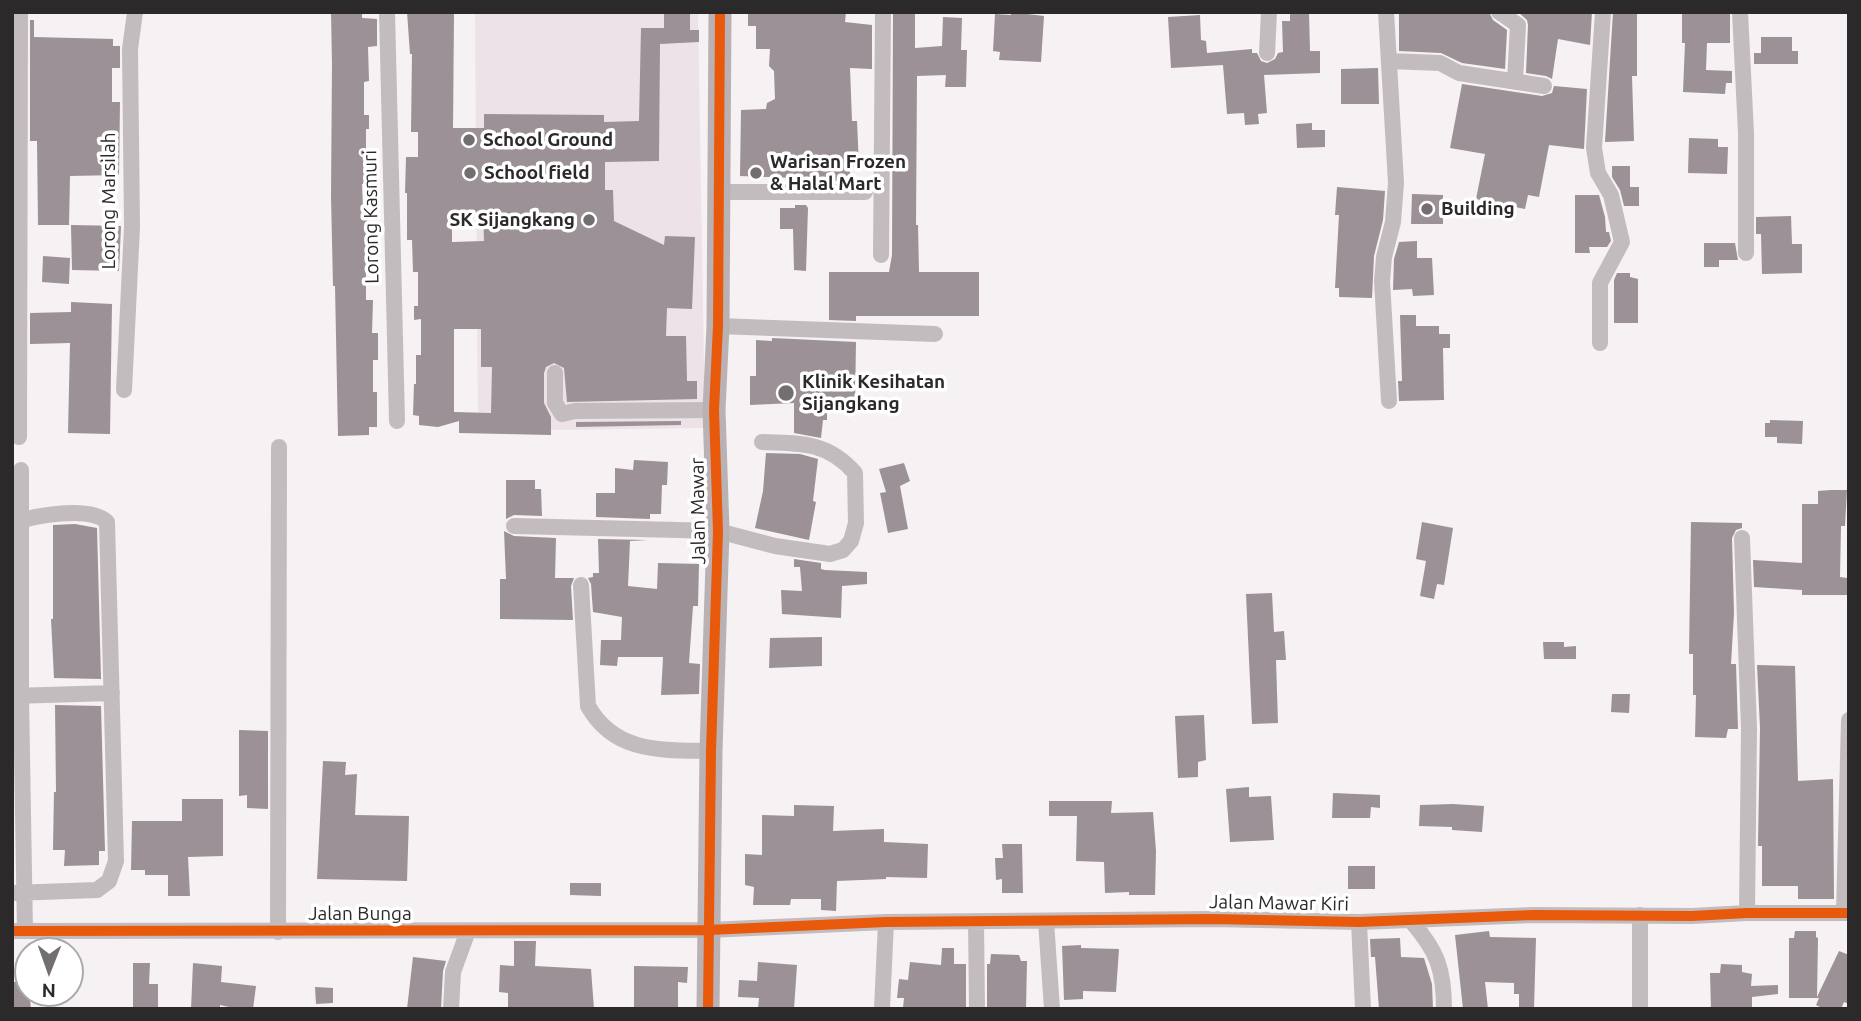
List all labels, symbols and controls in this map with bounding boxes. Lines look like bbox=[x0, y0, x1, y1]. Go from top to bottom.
place label: School Ground bbox=[483, 129, 613, 151]
street label: Lorong Marsilah bbox=[98, 132, 120, 270]
marker: School Ground bbox=[461, 132, 477, 148]
street label: Lorong Kasmuri bbox=[358, 150, 384, 284]
place label: Warisan Frozen & Halal Mart bbox=[770, 151, 906, 195]
place label: School field bbox=[484, 162, 590, 184]
marker: School field bbox=[462, 165, 478, 181]
marker: Warisan Frozen & Halal Mart bbox=[748, 165, 764, 181]
place label: Building bbox=[1441, 198, 1515, 220]
marker: Building bbox=[1419, 201, 1435, 217]
place label: SK Sijangkang bbox=[449, 209, 575, 231]
marker: SK Sijangkang bbox=[581, 212, 597, 228]
place label: Klinik Kesihatan Sijangkang bbox=[802, 371, 945, 415]
marker: Klinik Kesihatan Sijangkang bbox=[776, 383, 796, 403]
street label: Jalan Mawar bbox=[686, 457, 710, 565]
street label: Jalan Mawar Kiri bbox=[1209, 890, 1349, 916]
street label: Jalan Bunga bbox=[308, 903, 412, 925]
north arrow bbox=[14, 937, 84, 1007]
text: N bbox=[41, 980, 56, 1002]

